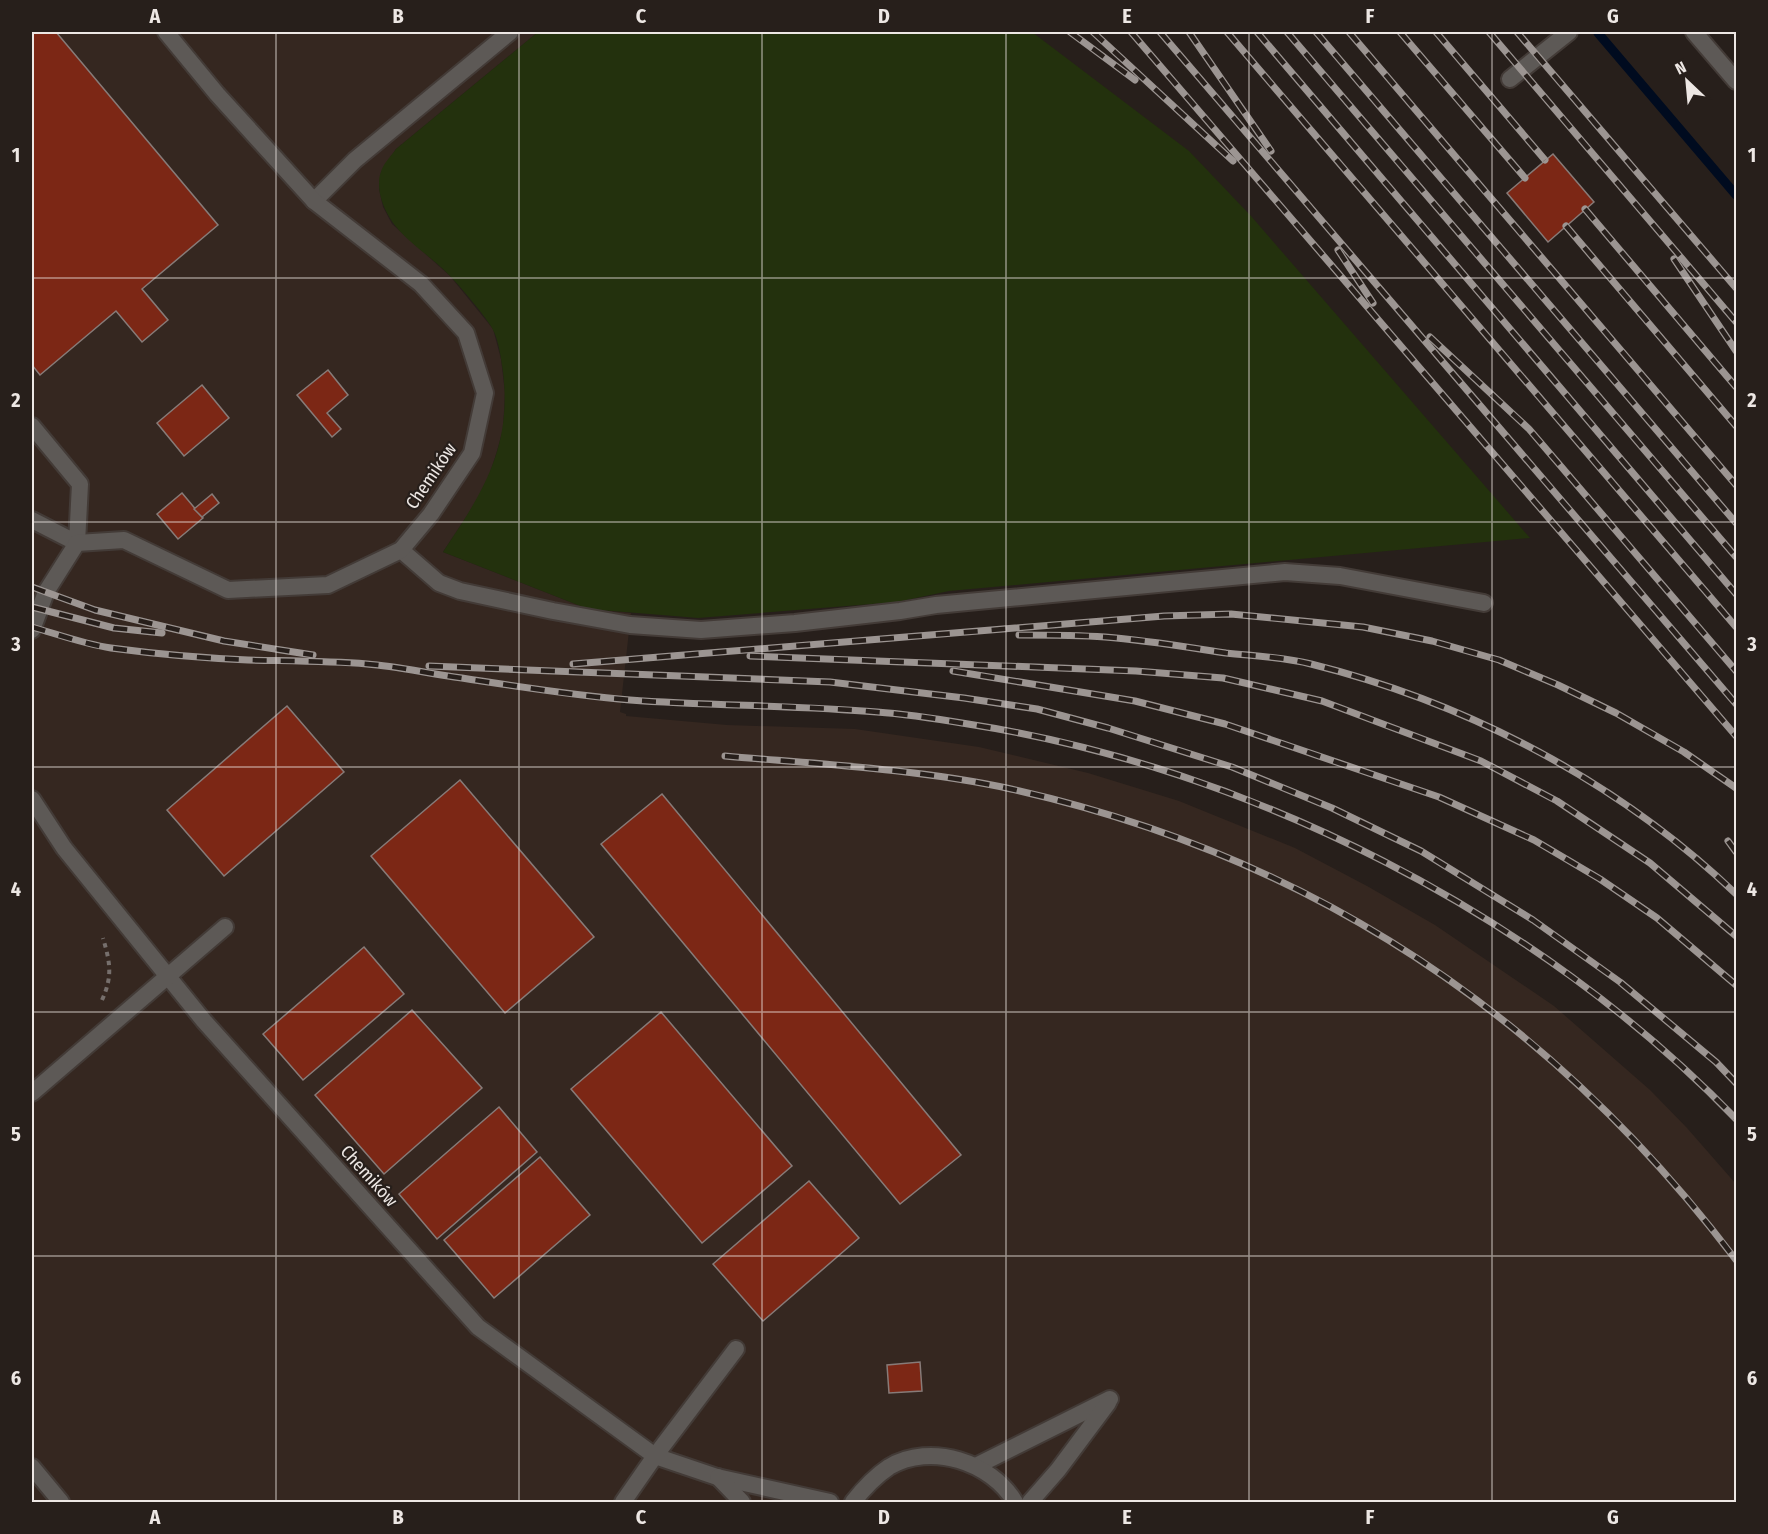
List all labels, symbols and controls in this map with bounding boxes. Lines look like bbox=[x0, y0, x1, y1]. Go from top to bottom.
text: A bbox=[149, 4, 162, 28]
text: B bbox=[392, 4, 404, 28]
text: C bbox=[636, 4, 647, 28]
text: D bbox=[878, 4, 890, 28]
text: E bbox=[1122, 4, 1132, 28]
text: F bbox=[1366, 4, 1375, 28]
text: G bbox=[1607, 4, 1619, 28]
north arrow bbox=[1657, 51, 1717, 111]
text: N bbox=[1672, 57, 1689, 79]
text: 1 bbox=[12, 143, 20, 167]
text: 1 bbox=[1748, 143, 1756, 167]
text: 2 bbox=[10, 388, 21, 412]
text: 2 bbox=[1746, 388, 1757, 412]
street label: Chemików bbox=[401, 439, 461, 513]
text: 3 bbox=[10, 632, 21, 656]
text: 3 bbox=[1746, 632, 1757, 656]
text: 4 bbox=[11, 877, 21, 901]
text: 4 bbox=[1747, 877, 1757, 901]
text: 5 bbox=[11, 1122, 21, 1146]
text: 5 bbox=[1747, 1122, 1757, 1146]
street label: Chemików bbox=[336, 1141, 402, 1211]
text: 6 bbox=[11, 1366, 21, 1390]
text: 6 bbox=[1747, 1366, 1757, 1390]
text: A bbox=[149, 1505, 162, 1529]
text: B bbox=[392, 1505, 404, 1529]
text: C bbox=[636, 1505, 647, 1529]
text: D bbox=[878, 1505, 890, 1529]
text: E bbox=[1122, 1505, 1132, 1529]
text: F bbox=[1366, 1505, 1375, 1529]
text: G bbox=[1607, 1505, 1619, 1529]

